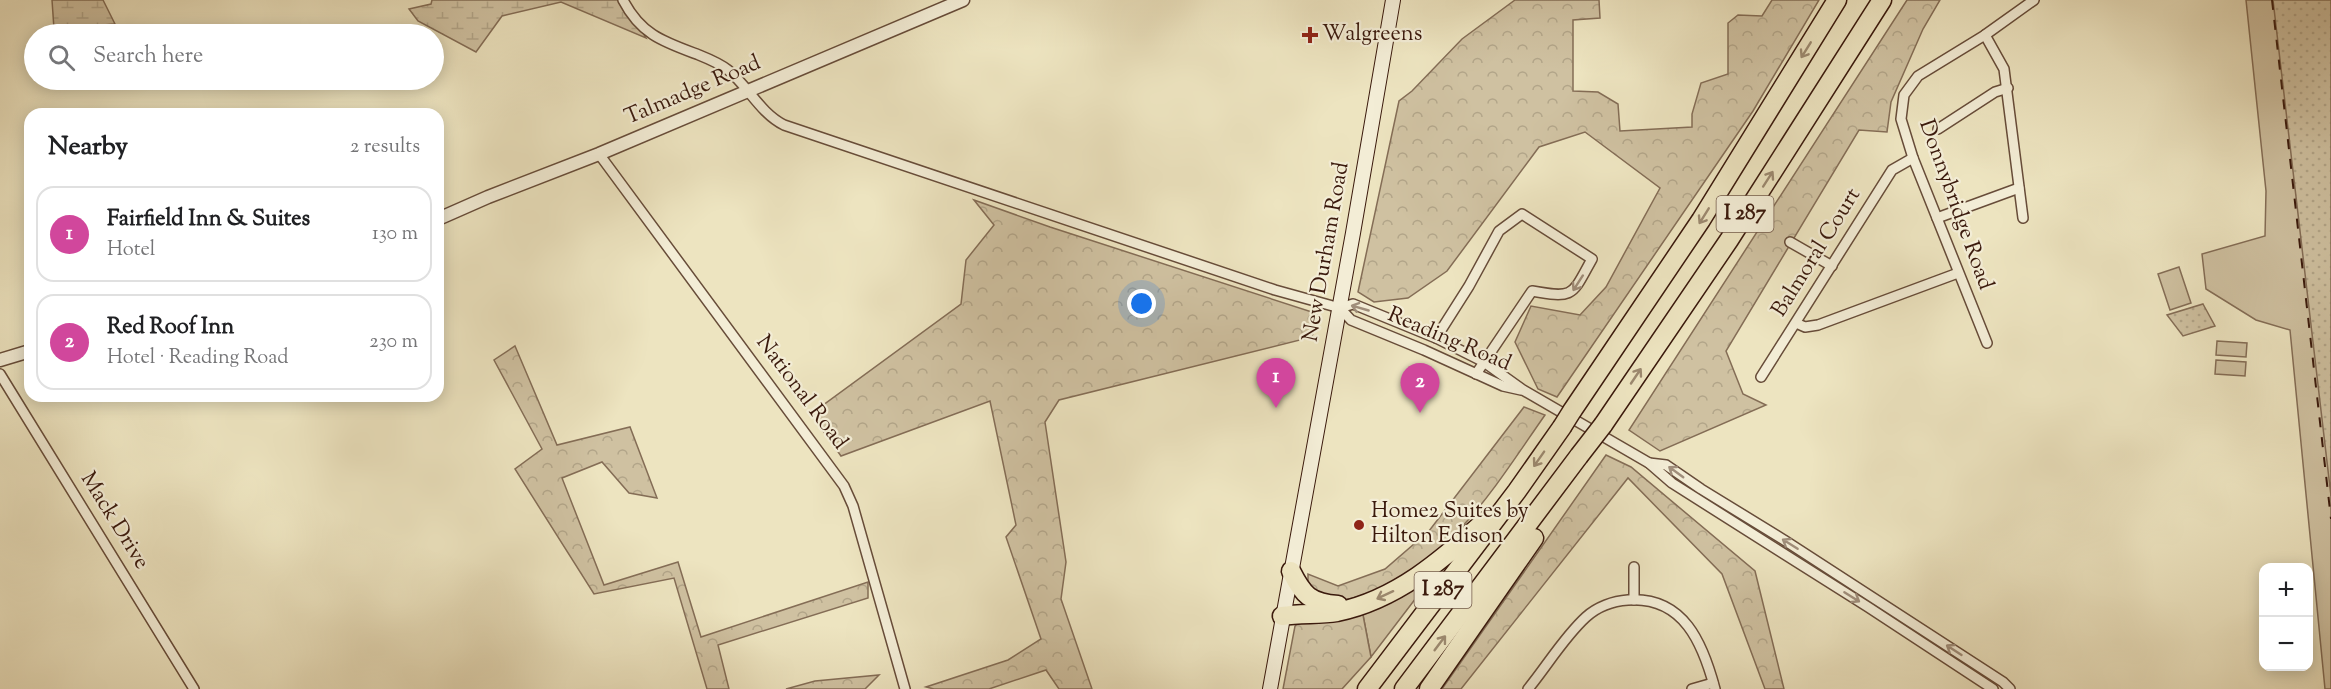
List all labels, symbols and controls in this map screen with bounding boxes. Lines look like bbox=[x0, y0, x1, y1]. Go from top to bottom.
place label: Walgreens bbox=[1322, 19, 1422, 51]
search box bbox=[24, 24, 444, 90]
marker: Walgreens bbox=[1303, 28, 1317, 42]
icon: search bbox=[45, 41, 78, 74]
text: Search here bbox=[93, 41, 203, 73]
one-way arrow bbox=[1800, 41, 1812, 58]
street label: Talmadge Road bbox=[620, 48, 766, 134]
street label: Donnybridge Road bbox=[1909, 115, 2001, 295]
text: Nearby bbox=[48, 129, 128, 166]
text: 2 results bbox=[350, 133, 420, 162]
street label: New Durham Road bbox=[1295, 160, 1359, 344]
one-way arrow bbox=[1762, 171, 1774, 188]
street label: Balmoral Court bbox=[1764, 182, 1870, 324]
road number: I 287 bbox=[1716, 196, 1774, 232]
text: Fairfield Inn & Suites bbox=[107, 204, 310, 236]
one-way arrow bbox=[1697, 207, 1710, 224]
text: 1 bbox=[66, 220, 73, 249]
text: 130 m bbox=[372, 220, 418, 249]
text: Hotel bbox=[107, 236, 155, 265]
one-way arrow bbox=[1571, 274, 1583, 291]
your location bbox=[1127, 289, 1156, 318]
street label: Reading Road bbox=[1382, 300, 1516, 380]
one-way arrow bbox=[1351, 301, 1370, 313]
text: Red Roof Inn bbox=[107, 312, 234, 344]
text: 2 bbox=[65, 328, 74, 357]
text: 230 m bbox=[369, 328, 418, 357]
street label: National Road bbox=[747, 329, 855, 457]
text: Hotel · Reading Road bbox=[107, 344, 288, 373]
pin: 1 bbox=[1256, 358, 1296, 408]
pin: 2 bbox=[1400, 364, 1440, 413]
one-way arrow bbox=[1630, 369, 1642, 385]
one-way arrow bbox=[1533, 450, 1545, 466]
street label: Mack Drive bbox=[71, 466, 157, 576]
one-way arrow bbox=[1669, 466, 1685, 478]
place label: Home2 Suites by Hilton Edison bbox=[1371, 496, 1529, 553]
marker: Home2 Suites by Hilton Edison bbox=[1352, 518, 1366, 532]
one-way arrow bbox=[1782, 538, 1799, 550]
map controls bbox=[2259, 563, 2313, 671]
button: + bbox=[2259, 563, 2313, 617]
road number: I 287 bbox=[1414, 572, 1472, 608]
one-way arrow bbox=[1377, 590, 1395, 601]
one-way arrow bbox=[1843, 591, 1860, 603]
button: − bbox=[2259, 617, 2313, 671]
one-way arrow bbox=[1434, 635, 1446, 651]
one-way arrow bbox=[1946, 644, 1963, 656]

